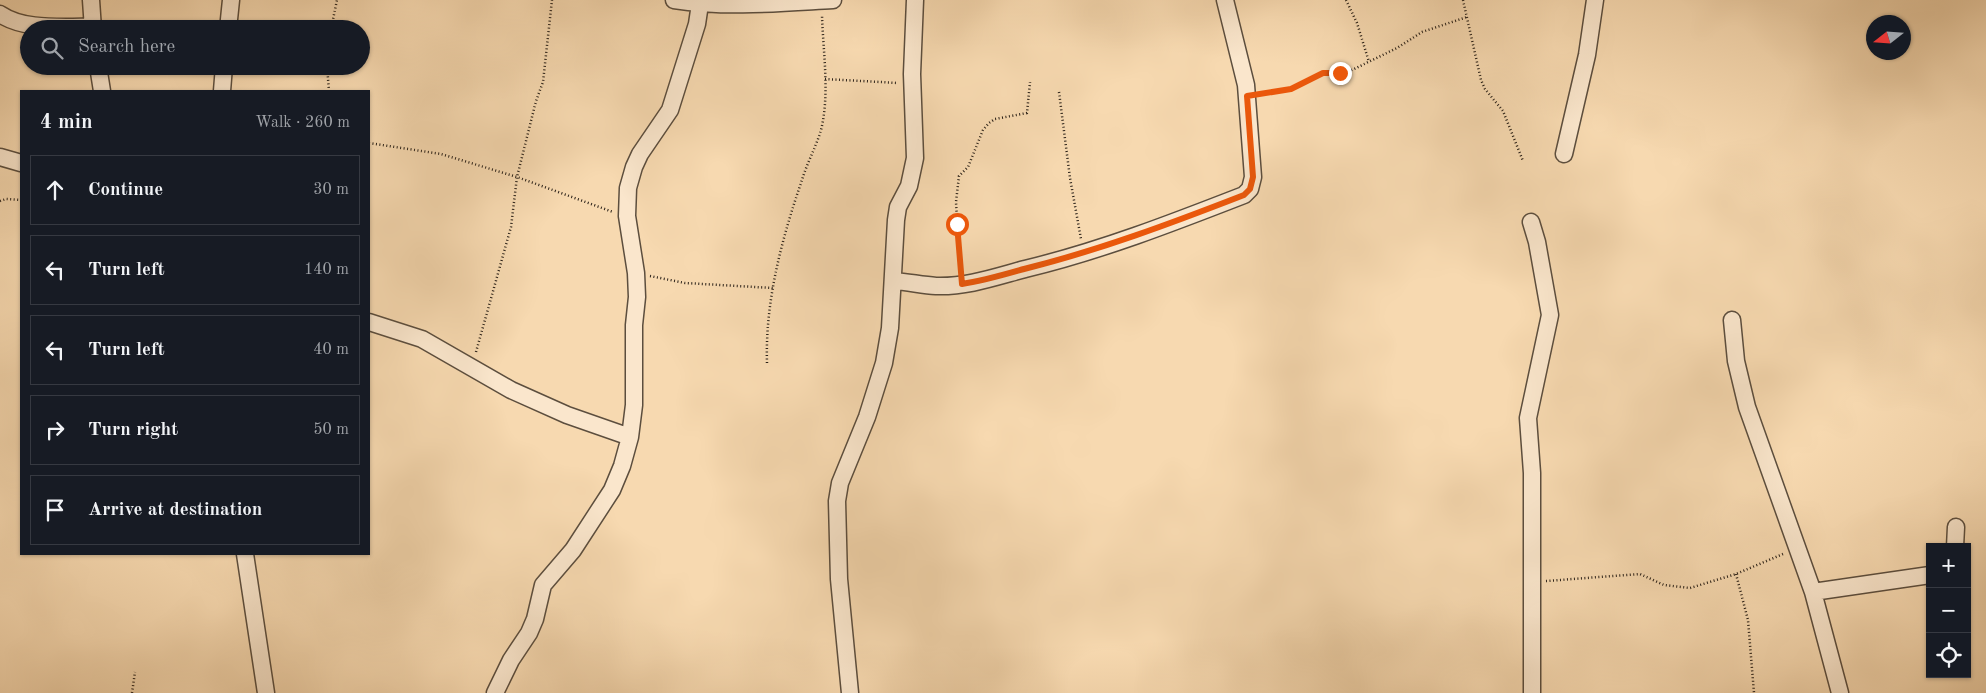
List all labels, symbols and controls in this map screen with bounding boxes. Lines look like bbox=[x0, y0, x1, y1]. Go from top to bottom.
north arrow bbox=[1866, 15, 1911, 60]
search box bbox=[20, 20, 370, 75]
icon: search bbox=[38, 34, 66, 62]
text: Search here bbox=[78, 38, 175, 57]
route end bbox=[1329, 62, 1352, 85]
text: 4 min bbox=[40, 112, 93, 133]
text: Walk · 260 m bbox=[255, 115, 350, 131]
icon: ahead bbox=[41, 176, 69, 204]
text: Continue bbox=[88, 181, 163, 200]
text: 30 m bbox=[313, 182, 349, 198]
route start bbox=[946, 213, 969, 236]
icon: left bbox=[41, 256, 69, 284]
text: Turn left bbox=[88, 261, 165, 280]
text: 140 m bbox=[304, 262, 349, 278]
icon: left bbox=[41, 336, 69, 364]
text: Turn left bbox=[88, 341, 165, 360]
text: 40 m bbox=[313, 342, 349, 358]
icon: right bbox=[41, 416, 69, 444]
text: Turn right bbox=[88, 421, 178, 440]
text: 50 m bbox=[313, 422, 349, 438]
icon: arrive bbox=[41, 496, 69, 524]
text: Arrive at destination bbox=[88, 501, 262, 520]
map controls bbox=[1926, 543, 1971, 678]
button: + bbox=[1926, 543, 1971, 588]
button: − bbox=[1926, 588, 1971, 633]
button: locate bbox=[1926, 633, 1971, 678]

